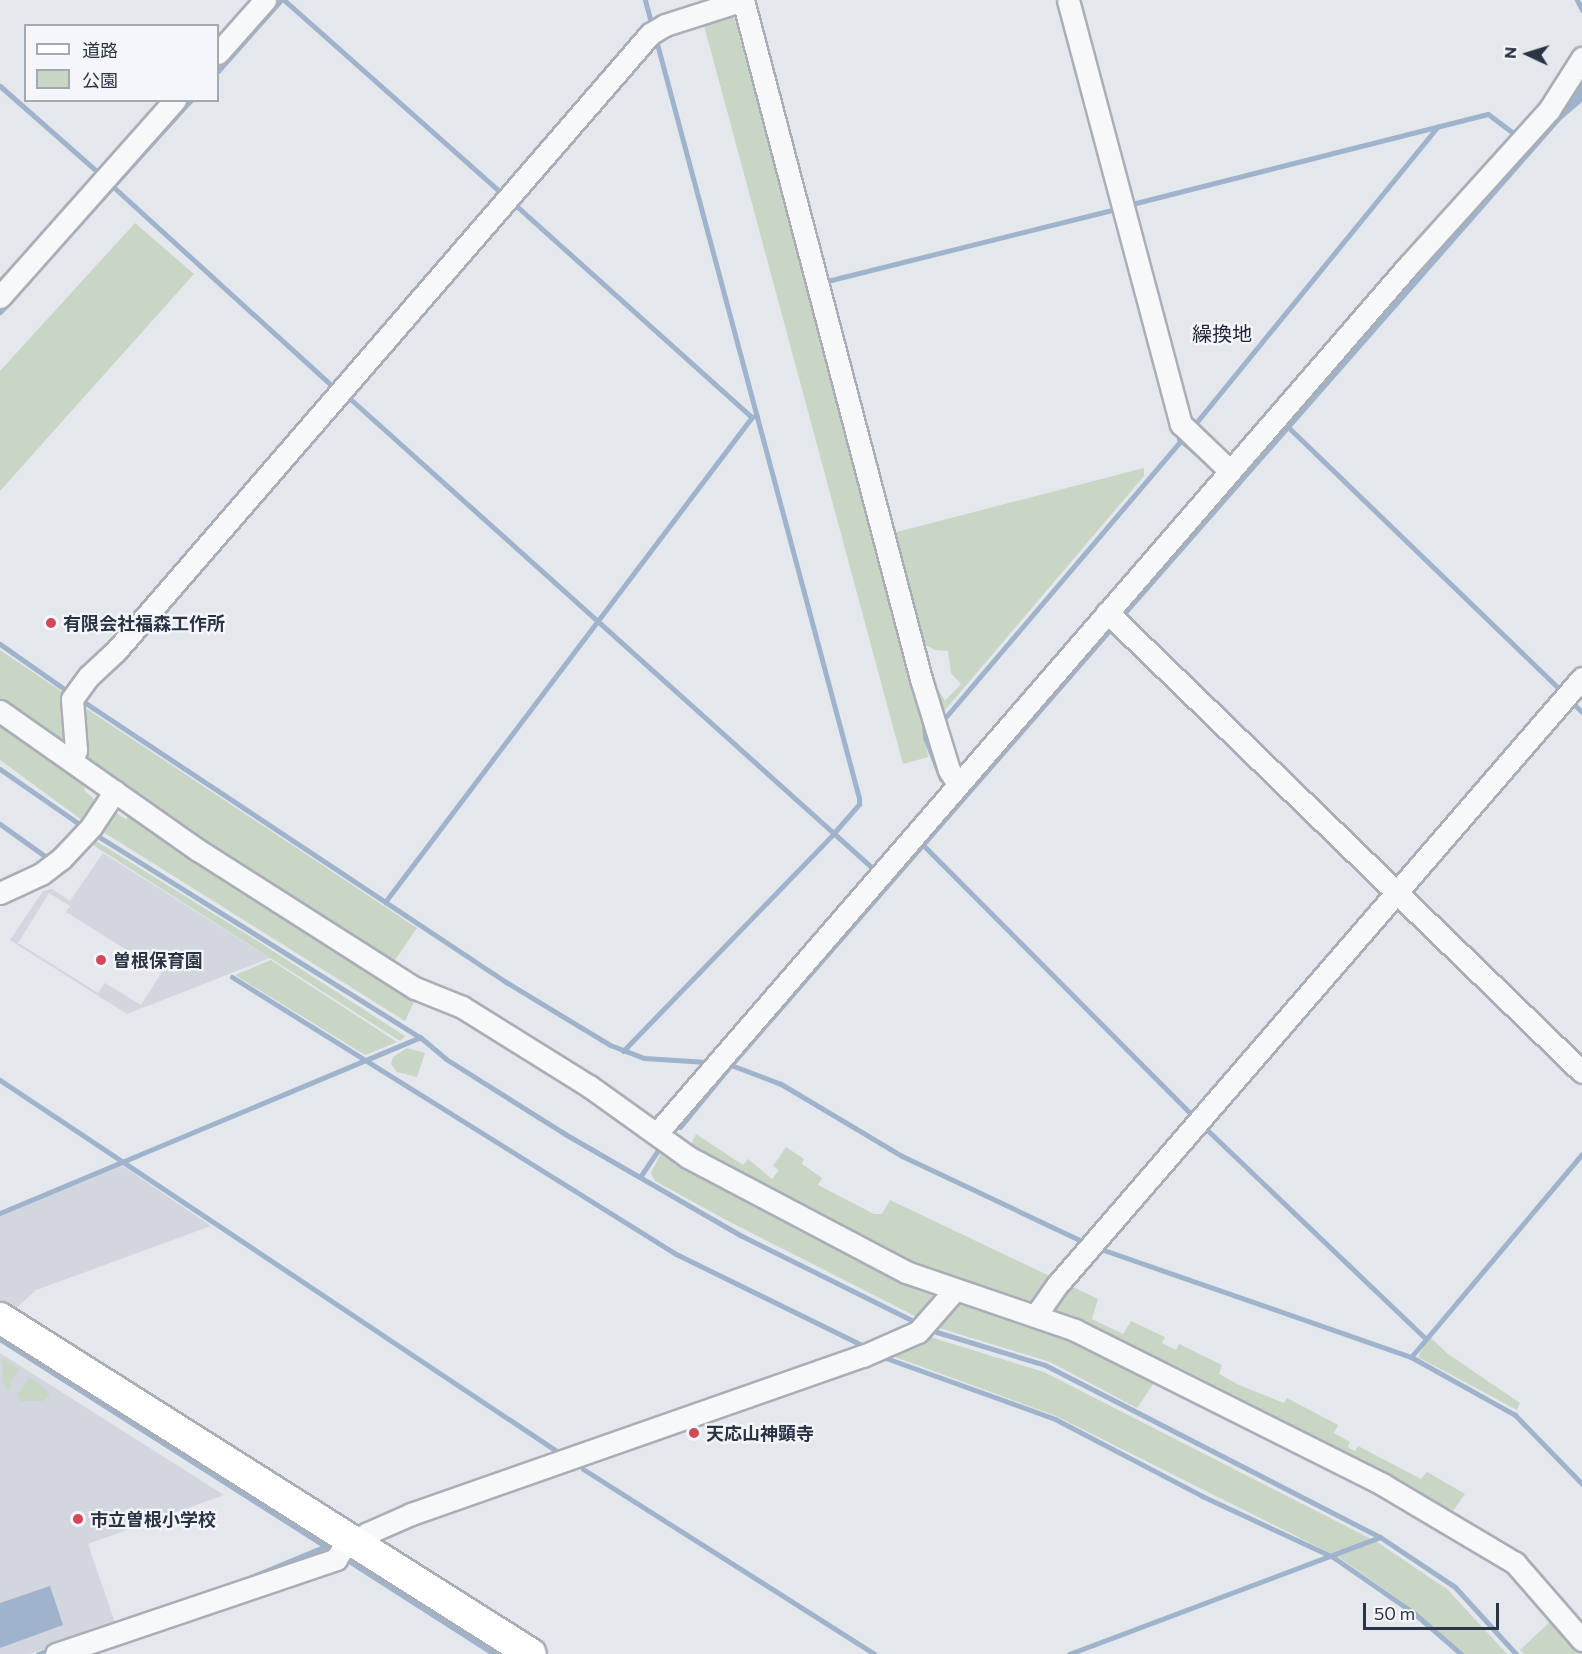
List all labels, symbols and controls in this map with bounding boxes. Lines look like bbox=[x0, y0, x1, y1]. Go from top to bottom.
legend bbox=[24, 24, 219, 102]
north arrow bbox=[1498, 24, 1558, 84]
text: 道路 bbox=[82, 39, 118, 61]
text: N bbox=[1500, 46, 1519, 59]
text: 公園 bbox=[82, 69, 118, 91]
district label: 繰換地 bbox=[1192, 321, 1252, 345]
place label: 有限会社福森工作所 bbox=[63, 612, 225, 634]
marker: 有限会社福森工作所 bbox=[44, 616, 58, 630]
place label: 曽根保育園 bbox=[113, 949, 203, 971]
marker: 曽根保育園 bbox=[94, 953, 108, 967]
place label: 天応山神顕寺 bbox=[706, 1422, 814, 1444]
marker: 天応山神顕寺 bbox=[687, 1426, 701, 1440]
place label: 市立曽根小学校 bbox=[90, 1508, 216, 1530]
marker: 市立曽根小学校 bbox=[71, 1512, 85, 1526]
scale bar bbox=[1366, 1591, 1502, 1629]
text: 50 m bbox=[1374, 1602, 1415, 1624]

